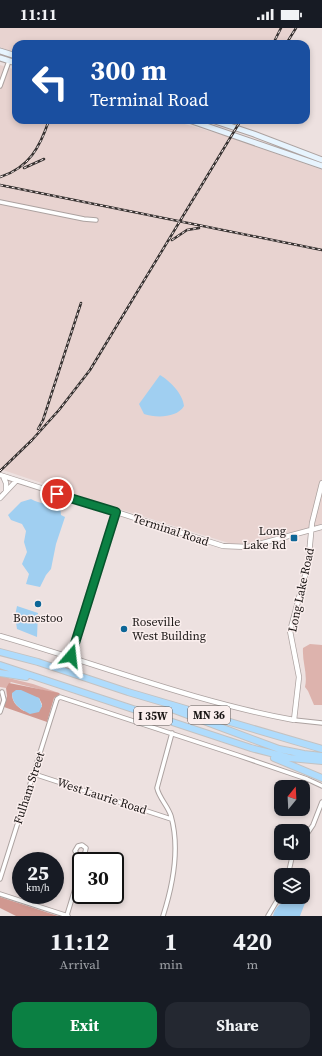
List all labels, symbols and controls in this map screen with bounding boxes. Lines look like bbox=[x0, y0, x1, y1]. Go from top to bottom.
text: 11:11 bbox=[20, 4, 57, 25]
text: 300 m bbox=[90, 51, 167, 89]
icon: left bbox=[24, 56, 76, 108]
text: Terminal Road bbox=[90, 87, 208, 112]
pin bbox=[40, 477, 74, 511]
icon: arrive bbox=[46, 483, 68, 505]
street label: Terminal Road bbox=[131, 510, 211, 550]
place label: Long Lake Rd bbox=[243, 523, 286, 553]
marker: Long Lake Rd bbox=[289, 533, 299, 543]
street label: Long Lake Road bbox=[284, 546, 318, 634]
marker: Bonestoo bbox=[33, 599, 43, 609]
place label: Bonestoo bbox=[13, 610, 63, 626]
place label: Roseville West Building bbox=[132, 614, 206, 644]
marker: Roseville West Building bbox=[119, 624, 129, 634]
position arrow bbox=[50, 635, 92, 677]
road number: MN 36 bbox=[188, 706, 230, 724]
road number: I 35W bbox=[134, 707, 172, 725]
street label: Fulham Street bbox=[10, 750, 48, 826]
street label: West Laurie Road bbox=[55, 774, 149, 818]
north arrow bbox=[274, 780, 310, 816]
map controls bbox=[274, 780, 310, 904]
button: sound bbox=[274, 824, 310, 860]
speed limit sign: 30 bbox=[72, 852, 124, 904]
text: 25 bbox=[27, 859, 49, 887]
button: layers bbox=[274, 868, 310, 904]
text: km/h bbox=[26, 881, 50, 894]
text: 11:12 bbox=[50, 925, 109, 958]
text: 1 bbox=[165, 925, 178, 958]
text: 420 bbox=[233, 925, 272, 958]
text: Arrival bbox=[60, 956, 100, 973]
text: min bbox=[159, 956, 183, 973]
text: m bbox=[247, 956, 258, 973]
button: Exit bbox=[12, 1002, 157, 1048]
button: Share bbox=[165, 1002, 310, 1048]

